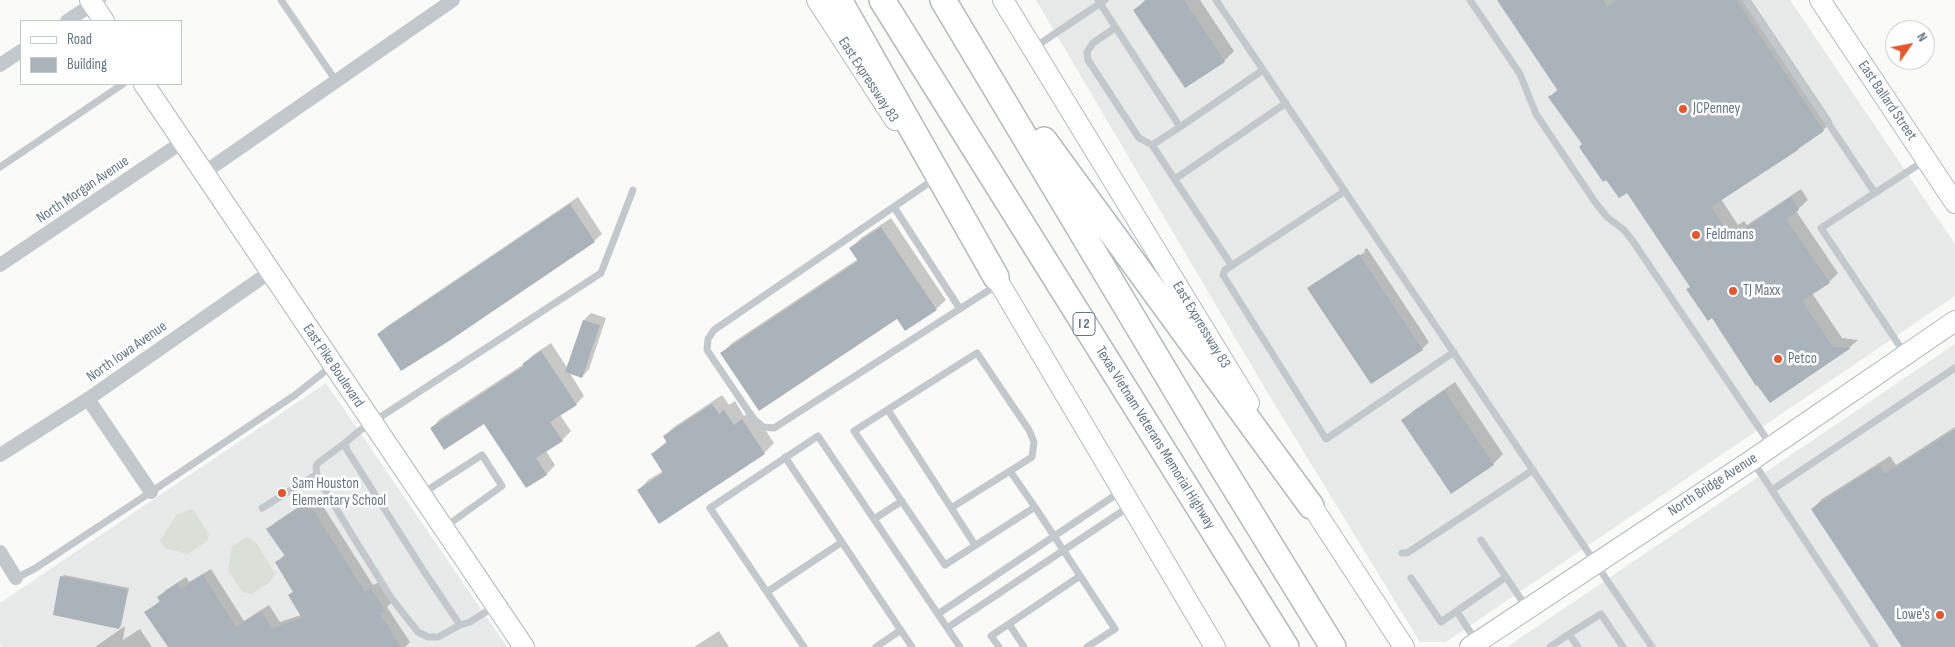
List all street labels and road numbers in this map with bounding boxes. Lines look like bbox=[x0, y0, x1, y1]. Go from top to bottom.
street label: East Expressway 83 bbox=[834, 34, 902, 126]
street label: East Ballard Street bbox=[1854, 58, 1920, 144]
street label: North Morgan Avenue bbox=[33, 152, 133, 228]
street label: East Expressway 83 bbox=[1168, 278, 1234, 372]
road number: I 2 bbox=[1073, 312, 1095, 336]
street label: North Iowa Avenue bbox=[83, 318, 171, 386]
street label: East Pike Boulevard bbox=[299, 321, 367, 411]
street label: Texas Vietnam Veterans Memorial Highway bbox=[1091, 343, 1219, 533]
street label: North Bridge Avenue bbox=[1665, 449, 1761, 521]

